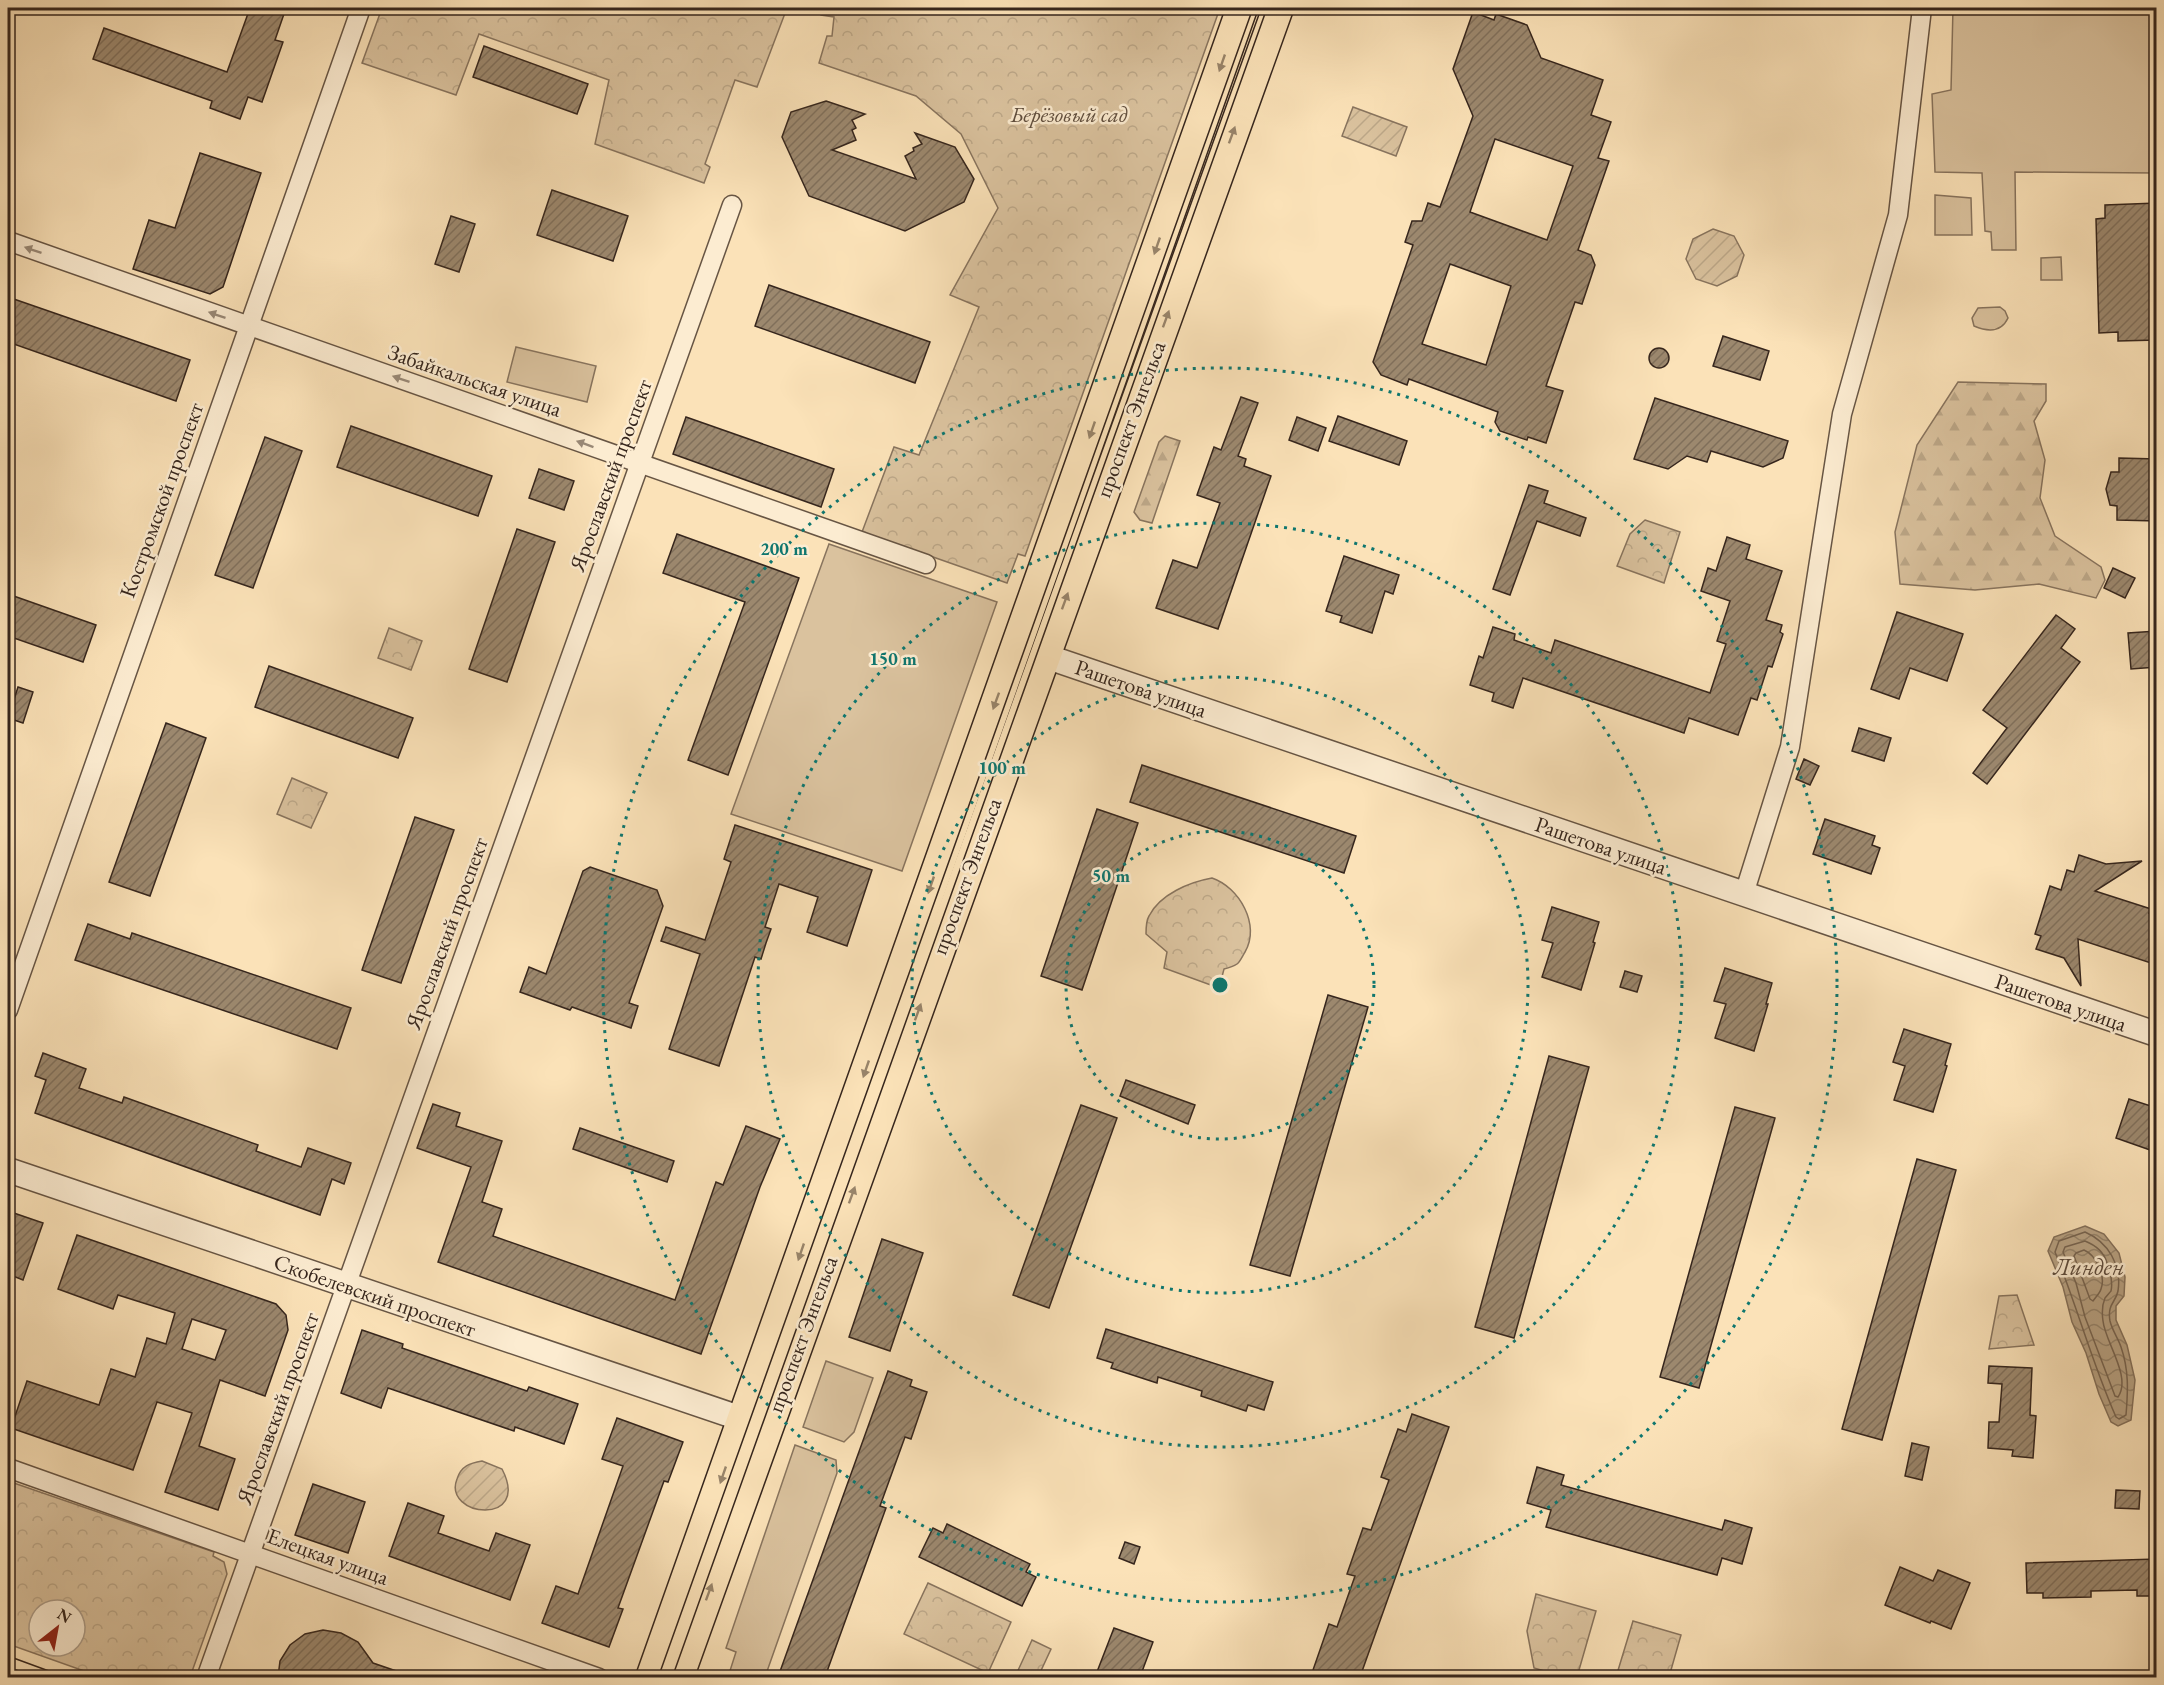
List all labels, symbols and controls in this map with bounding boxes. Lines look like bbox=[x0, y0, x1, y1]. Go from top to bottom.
one-way arrow bbox=[1217, 54, 1227, 72]
park label: Берёзовый сад bbox=[1009, 100, 1128, 129]
one-way arrow bbox=[1228, 126, 1238, 144]
one-way arrow bbox=[1152, 238, 1162, 256]
one-way arrow bbox=[24, 245, 42, 255]
one-way arrow bbox=[208, 309, 226, 319]
one-way arrow bbox=[1162, 309, 1172, 327]
street label: Забайкальская улица bbox=[384, 337, 566, 424]
street label: проспект Энгельса bbox=[1089, 337, 1172, 501]
one-way arrow bbox=[392, 373, 410, 383]
street label: Ярославский проспект bbox=[562, 375, 659, 576]
street label: Костромской проспект bbox=[113, 399, 210, 602]
one-way arrow bbox=[1087, 421, 1097, 439]
one-way arrow bbox=[576, 439, 594, 449]
text: 200 m bbox=[760, 537, 808, 560]
one-way arrow bbox=[1061, 592, 1070, 610]
text: 150 m bbox=[869, 647, 917, 670]
street label: Рашетова улица bbox=[1071, 652, 1211, 725]
one-way arrow bbox=[991, 692, 1001, 710]
text: 100 m bbox=[978, 756, 1026, 779]
street label: проспект Энгельса bbox=[925, 794, 1008, 958]
street label: Рашетова улица bbox=[1531, 809, 1671, 882]
street label: Ярославский проспект bbox=[398, 833, 495, 1034]
text: 50 m bbox=[1092, 864, 1130, 887]
one-way arrow bbox=[926, 876, 936, 894]
street label: Рашетова улица bbox=[1991, 966, 2131, 1039]
centre of rings bbox=[1210, 975, 1230, 995]
one-way arrow bbox=[913, 1003, 923, 1021]
one-way arrow bbox=[861, 1060, 871, 1078]
one-way arrow bbox=[847, 1186, 857, 1204]
one-way arrow bbox=[796, 1244, 806, 1262]
street label: Скобелевский проспект bbox=[270, 1247, 480, 1344]
water label: Линден bbox=[2053, 1251, 2124, 1282]
street label: проспект Энгельса bbox=[761, 1252, 844, 1416]
street label: Ярославский проспект bbox=[229, 1308, 326, 1509]
one-way arrow bbox=[717, 1466, 727, 1484]
street label: Елецкая улица bbox=[263, 1521, 393, 1592]
one-way arrow bbox=[705, 1583, 715, 1601]
north arrow bbox=[27, 1598, 87, 1658]
text: N bbox=[54, 1603, 75, 1628]

